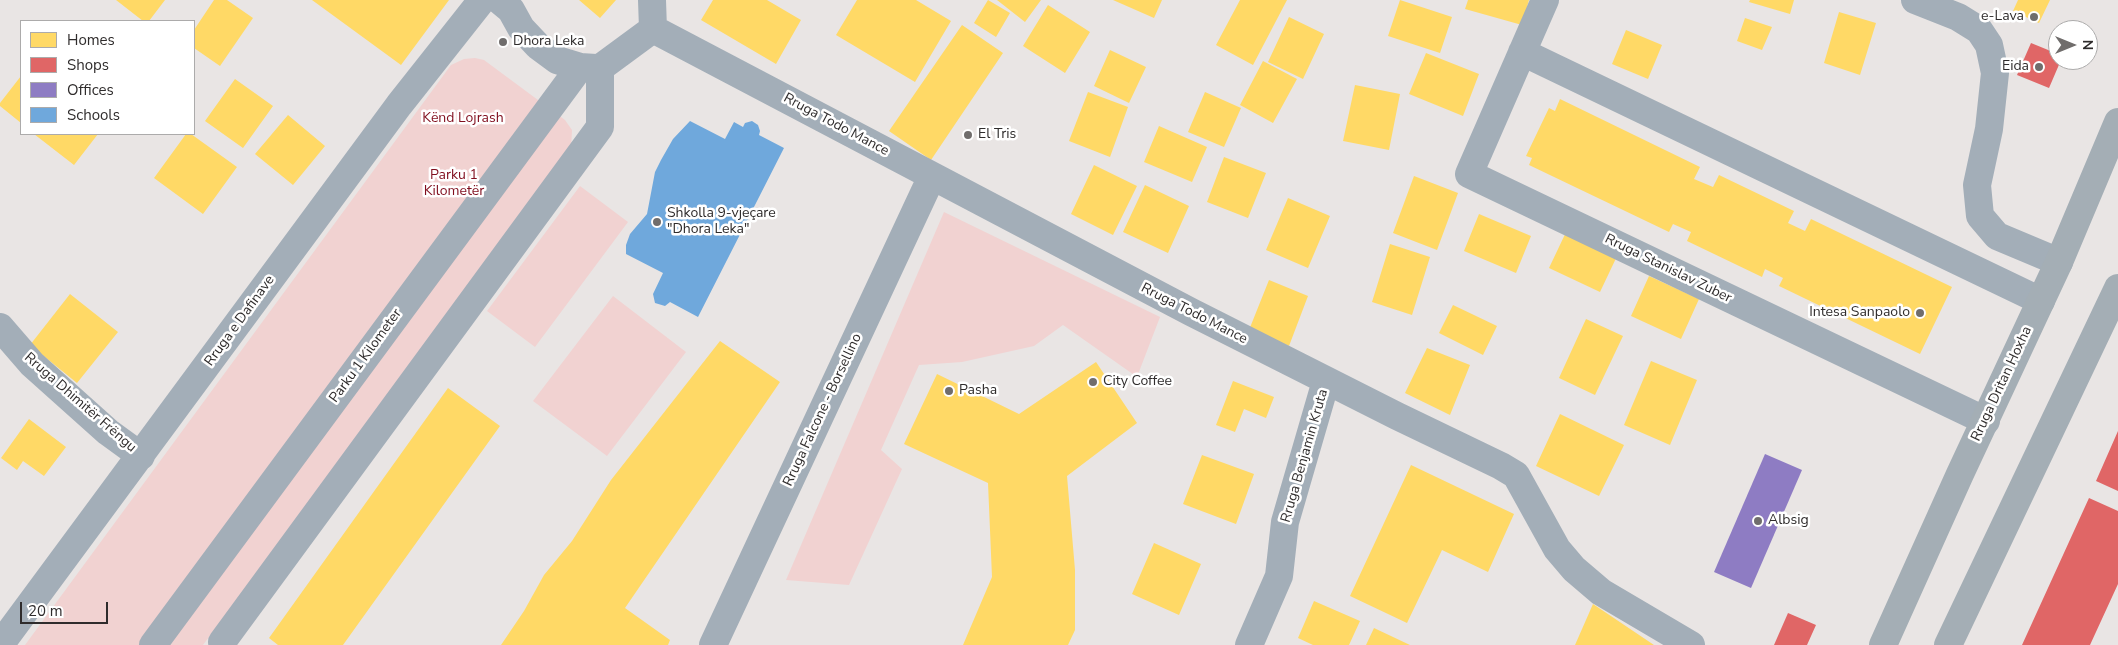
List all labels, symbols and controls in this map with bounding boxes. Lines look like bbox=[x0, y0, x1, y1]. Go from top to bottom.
place label: e-Lava bbox=[1981, 9, 2024, 25]
marker: e-Lava bbox=[2028, 11, 2040, 23]
legend bbox=[20, 20, 195, 135]
north arrow bbox=[2048, 20, 2098, 70]
text: Homes bbox=[67, 30, 115, 50]
place label: Dhora Leka bbox=[513, 34, 584, 50]
marker: Dhora Leka bbox=[497, 36, 509, 48]
text: N bbox=[2078, 40, 2097, 50]
text: Shops bbox=[67, 55, 109, 75]
place label: Eida bbox=[2002, 59, 2029, 75]
marker: Eida bbox=[2033, 61, 2045, 73]
text: Offices bbox=[67, 80, 114, 100]
street label: Rruga Todo Mance bbox=[780, 90, 892, 160]
text: Schools bbox=[67, 105, 120, 125]
park label: Kënd Lojrash bbox=[422, 111, 504, 127]
place label: El Tris bbox=[978, 127, 1016, 143]
marker: El Tris bbox=[962, 129, 974, 141]
park label: Parku 1 Kilometër bbox=[424, 168, 484, 200]
place label: Shkolla 9-vjeçare "Dhora Leka" bbox=[667, 206, 776, 238]
marker: Shkolla 9-vjeçare "Dhora Leka" bbox=[651, 216, 663, 228]
street label: Rruga Stanislav Zuber bbox=[1602, 231, 1734, 307]
street label: Rruga e Dafinave bbox=[201, 272, 279, 370]
street label: Rruga Todo Mance bbox=[1138, 280, 1250, 348]
place label: Intesa Sanpaolo bbox=[1809, 305, 1910, 321]
street label: Parku 1 Kilometer bbox=[326, 306, 406, 406]
marker: Intesa Sanpaolo bbox=[1914, 307, 1926, 319]
street label: Rruga Dritan Hoxha bbox=[1968, 324, 2036, 444]
street label: Rruga Falcone - Borsellino bbox=[780, 331, 866, 489]
street label: Rruga Dhimitër Frëngu bbox=[20, 350, 140, 456]
place label: City Coffee bbox=[1103, 374, 1172, 390]
marker: City Coffee bbox=[1087, 376, 1099, 388]
place label: Pasha bbox=[959, 383, 997, 399]
marker: Pasha bbox=[943, 385, 955, 397]
street label: Rruga Benjamin Kruta bbox=[1278, 387, 1332, 525]
place label: Albsig bbox=[1768, 513, 1809, 529]
marker: Albsig bbox=[1752, 515, 1764, 527]
scale bar bbox=[22, 592, 110, 624]
text: 20 m bbox=[28, 601, 63, 621]

